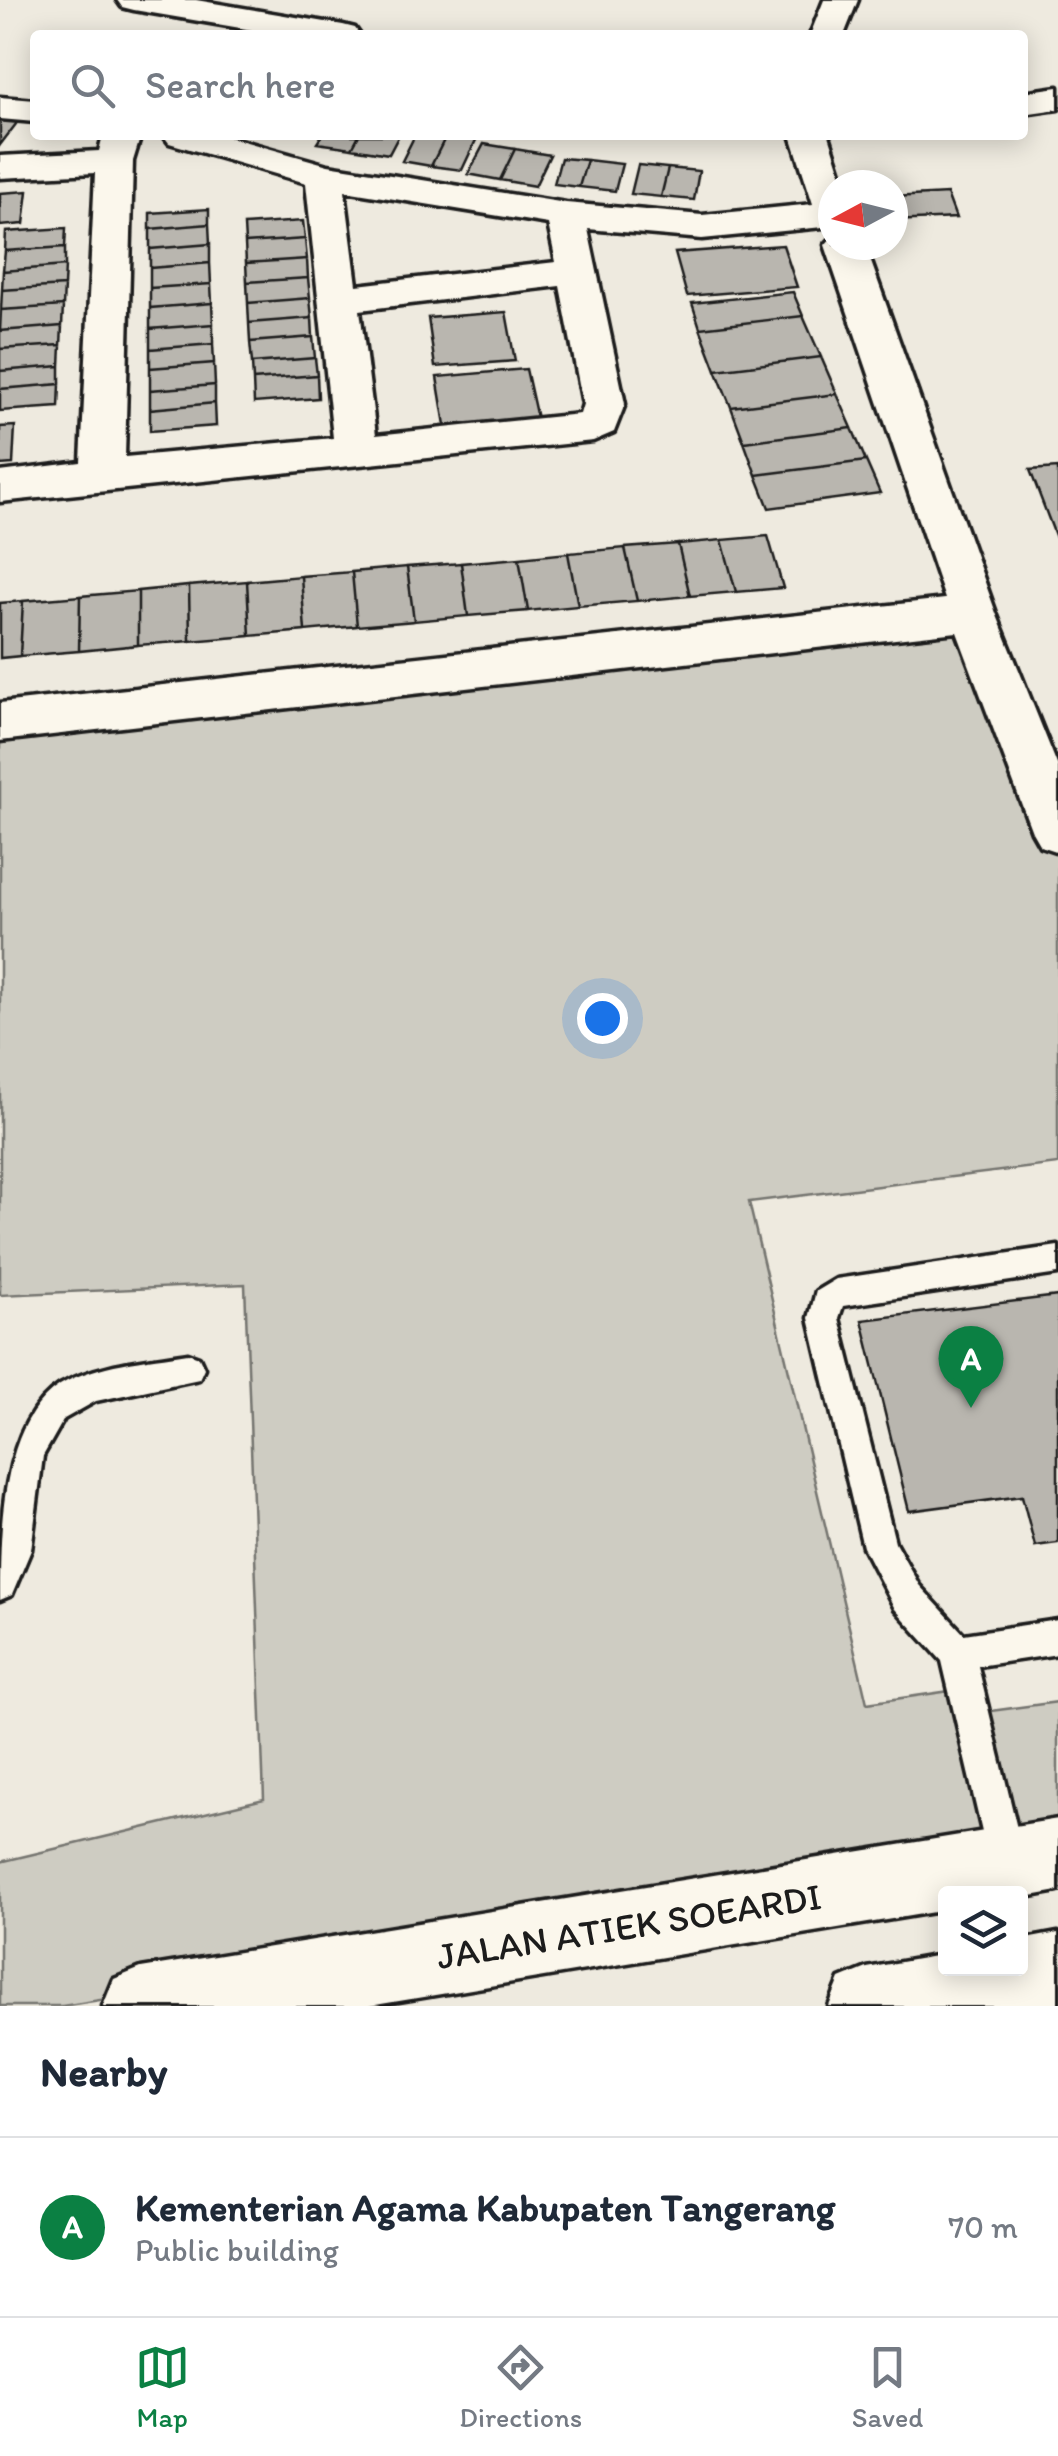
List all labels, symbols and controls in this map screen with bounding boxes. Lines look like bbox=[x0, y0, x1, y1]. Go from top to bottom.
search box bbox=[30, 30, 1028, 140]
icon: search bbox=[65, 58, 120, 113]
text: Search here bbox=[145, 62, 336, 108]
north arrow bbox=[818, 170, 908, 260]
your location bbox=[577, 993, 628, 1044]
pin: A bbox=[938, 1326, 1004, 1408]
street label: JALAN ATIEK SOEARDI bbox=[433, 1873, 825, 1979]
map controls bbox=[938, 1886, 1028, 1976]
button: layers bbox=[938, 1886, 1028, 1976]
text: Nearby bbox=[40, 2046, 167, 2097]
text: Kementerian Agama Kabupaten Tangerang bbox=[135, 2185, 835, 2231]
text: A bbox=[62, 2208, 83, 2246]
text: 70 m bbox=[948, 2208, 1018, 2246]
text: Public building bbox=[135, 2231, 339, 2269]
tab: Map bbox=[135, 2340, 190, 2434]
tab: Directions bbox=[459, 2340, 582, 2434]
tab: Saved bbox=[852, 2340, 923, 2434]

